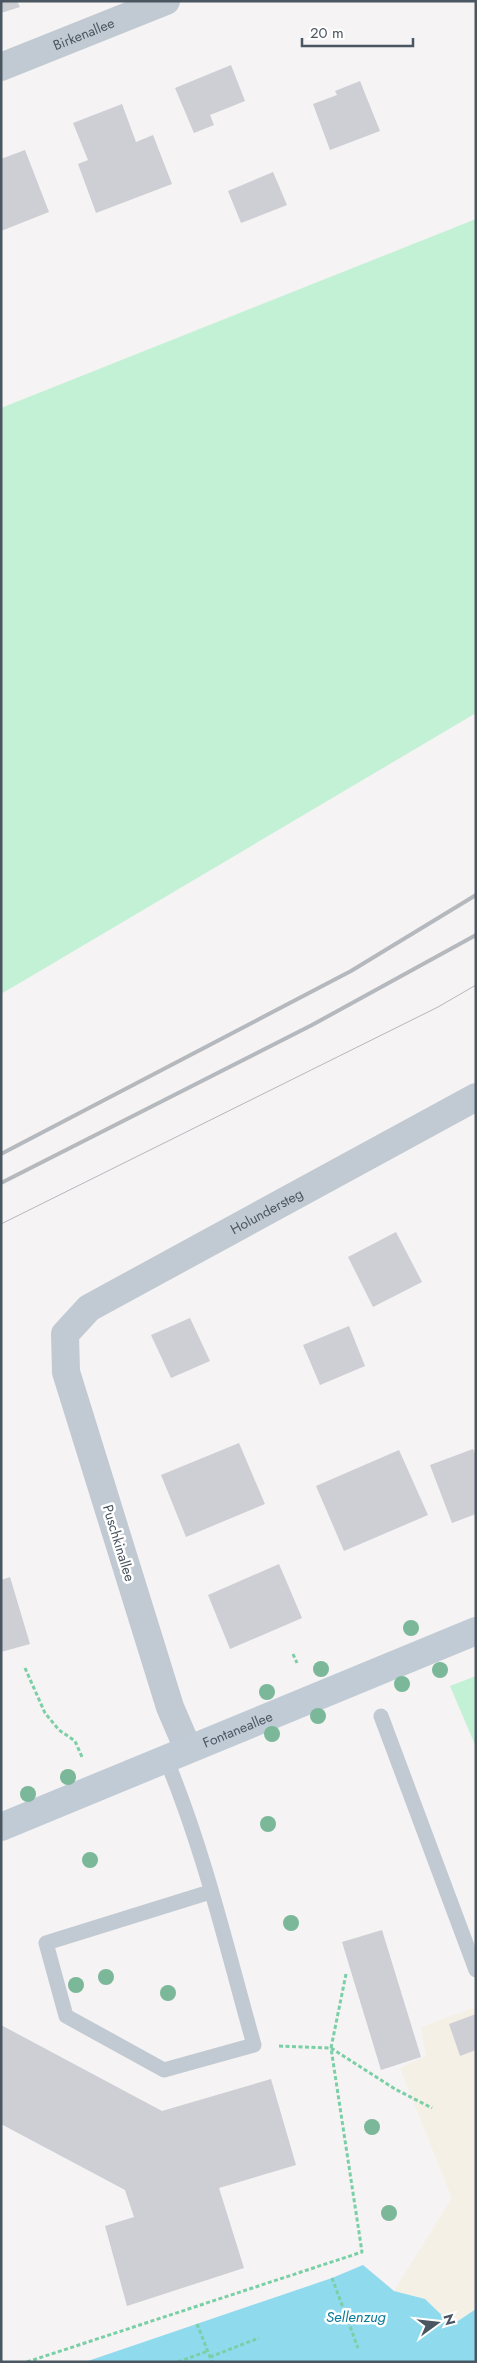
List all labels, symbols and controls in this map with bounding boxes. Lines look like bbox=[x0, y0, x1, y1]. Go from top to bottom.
street label: Birkenallee bbox=[50, 13, 117, 55]
scale bar bbox=[302, 15, 413, 47]
text: 20 m bbox=[310, 22, 344, 44]
street label: Holundersteg bbox=[227, 1183, 306, 1239]
street label: Puschkinallee bbox=[98, 1502, 140, 1584]
street label: Fontaneallee bbox=[200, 1706, 276, 1753]
north arrow bbox=[412, 2298, 462, 2348]
water label: Sellenzug bbox=[326, 2306, 387, 2328]
text: N bbox=[438, 2312, 461, 2328]

